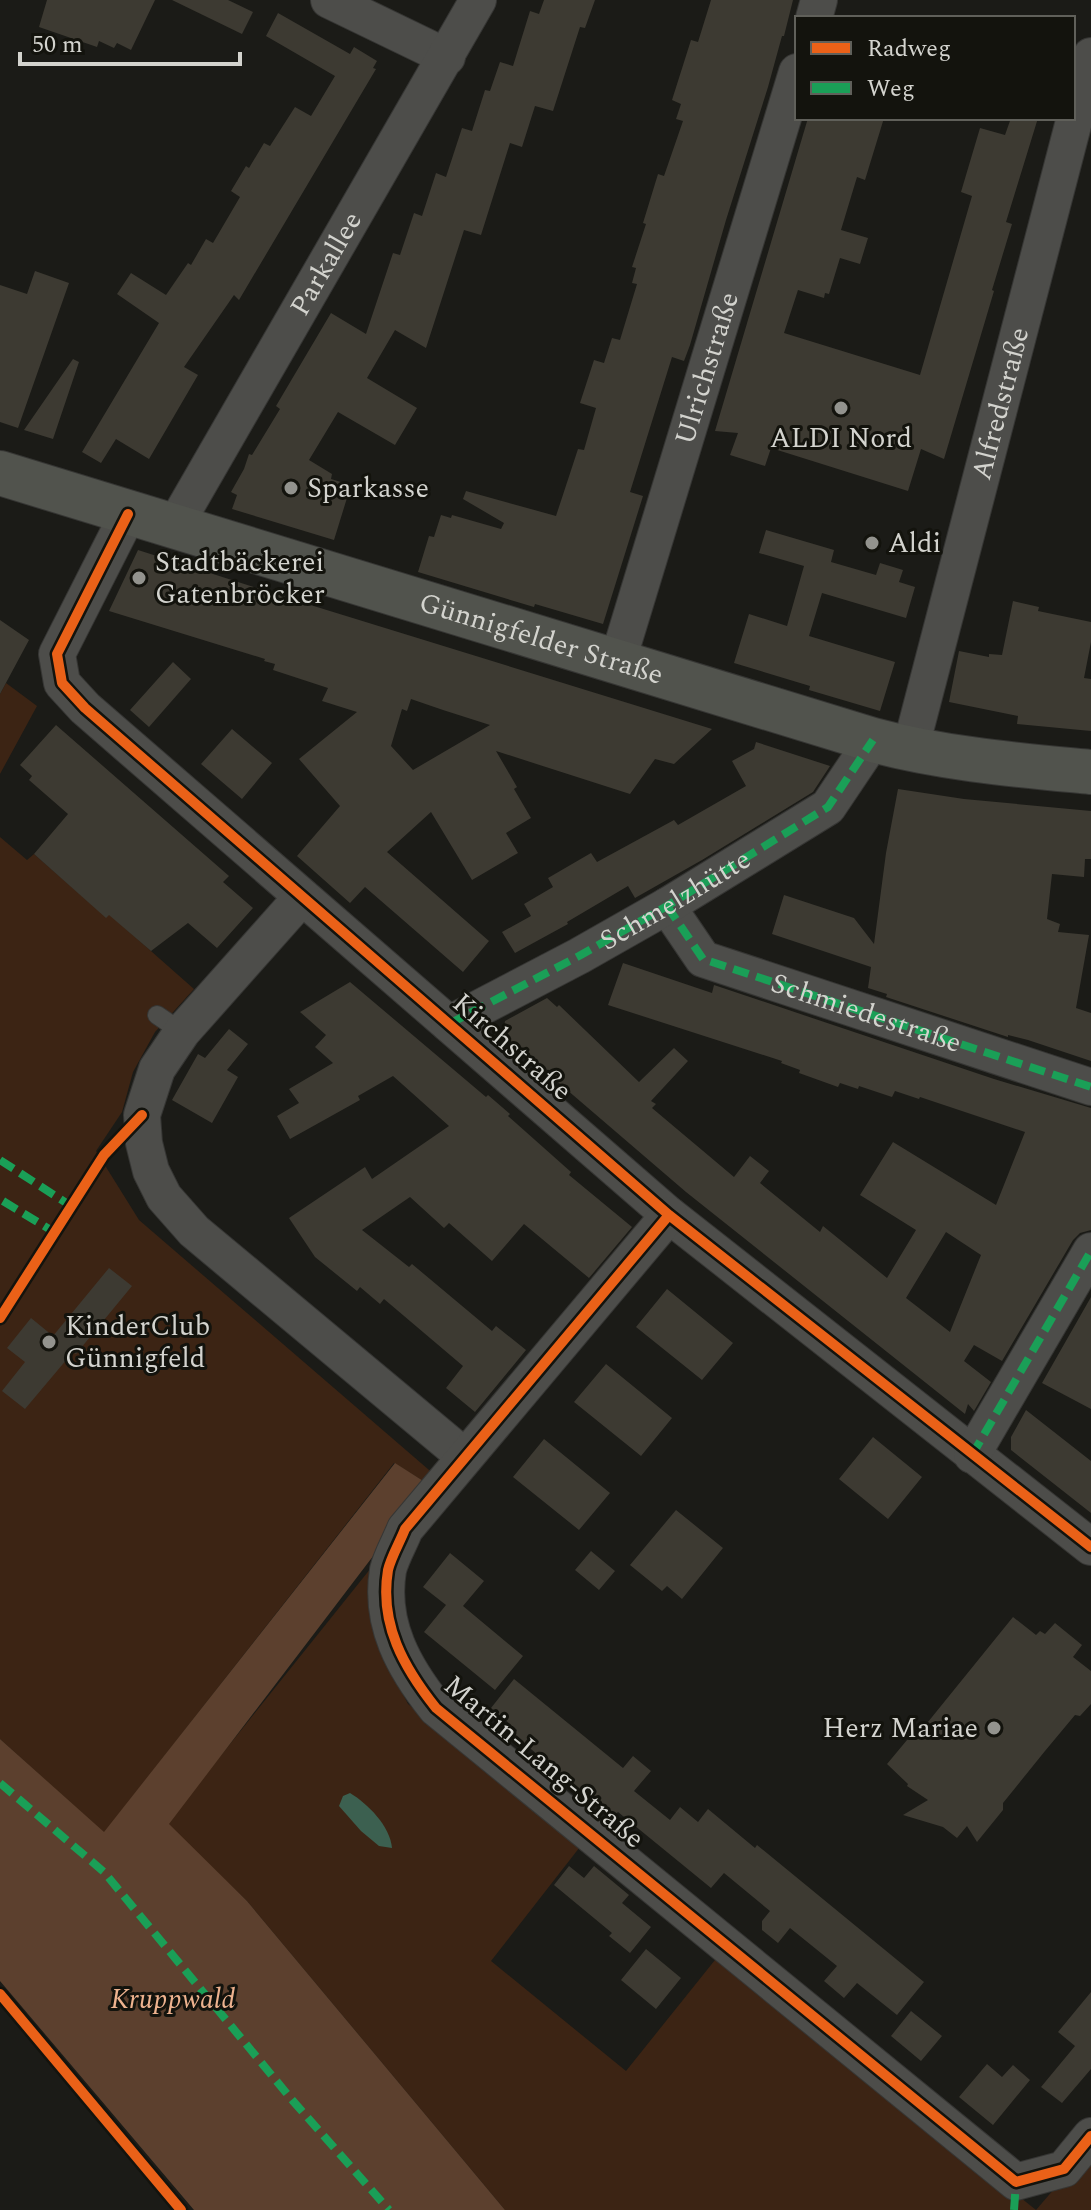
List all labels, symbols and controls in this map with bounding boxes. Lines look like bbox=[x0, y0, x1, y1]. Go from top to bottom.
scale bar bbox=[20, 16, 240, 66]
legend bbox=[795, 16, 1075, 120]
text: 50 m bbox=[32, 27, 83, 63]
text: Radweg bbox=[867, 31, 951, 67]
text: Weg bbox=[867, 71, 915, 107]
street label: Parkallee bbox=[279, 203, 373, 324]
street label: Ulrichstraße bbox=[663, 287, 750, 450]
street label: Alfredstraße bbox=[960, 322, 1041, 485]
marker: ALDI Nord bbox=[832, 399, 850, 417]
place label: ALDI Nord bbox=[770, 417, 912, 460]
place label: Sparkasse bbox=[307, 467, 429, 510]
marker: Sparkasse bbox=[282, 479, 300, 497]
place label: Aldi bbox=[888, 522, 941, 565]
marker: Aldi bbox=[863, 534, 881, 552]
place label: Stadtbäckerei Gatenbröcker bbox=[155, 541, 325, 616]
marker: Stadtbäckerei Gatenbröcker bbox=[130, 569, 148, 587]
street label: Günnigfelder Straße bbox=[414, 581, 669, 696]
street label: Schmelzhütte bbox=[591, 838, 759, 962]
street label: Schmiedestraße bbox=[765, 961, 967, 1064]
street label: Kirchstraße bbox=[442, 983, 582, 1111]
place label: KinderClub Günnigfeld bbox=[65, 1305, 210, 1380]
marker: KinderClub Günnigfeld bbox=[40, 1333, 58, 1351]
street label: Martin-Lang-Straße bbox=[434, 1665, 654, 1859]
place label: Herz Mariae bbox=[822, 1707, 978, 1750]
marker: Herz Mariae bbox=[985, 1719, 1003, 1737]
park label: Kruppwald bbox=[110, 1978, 236, 2021]

